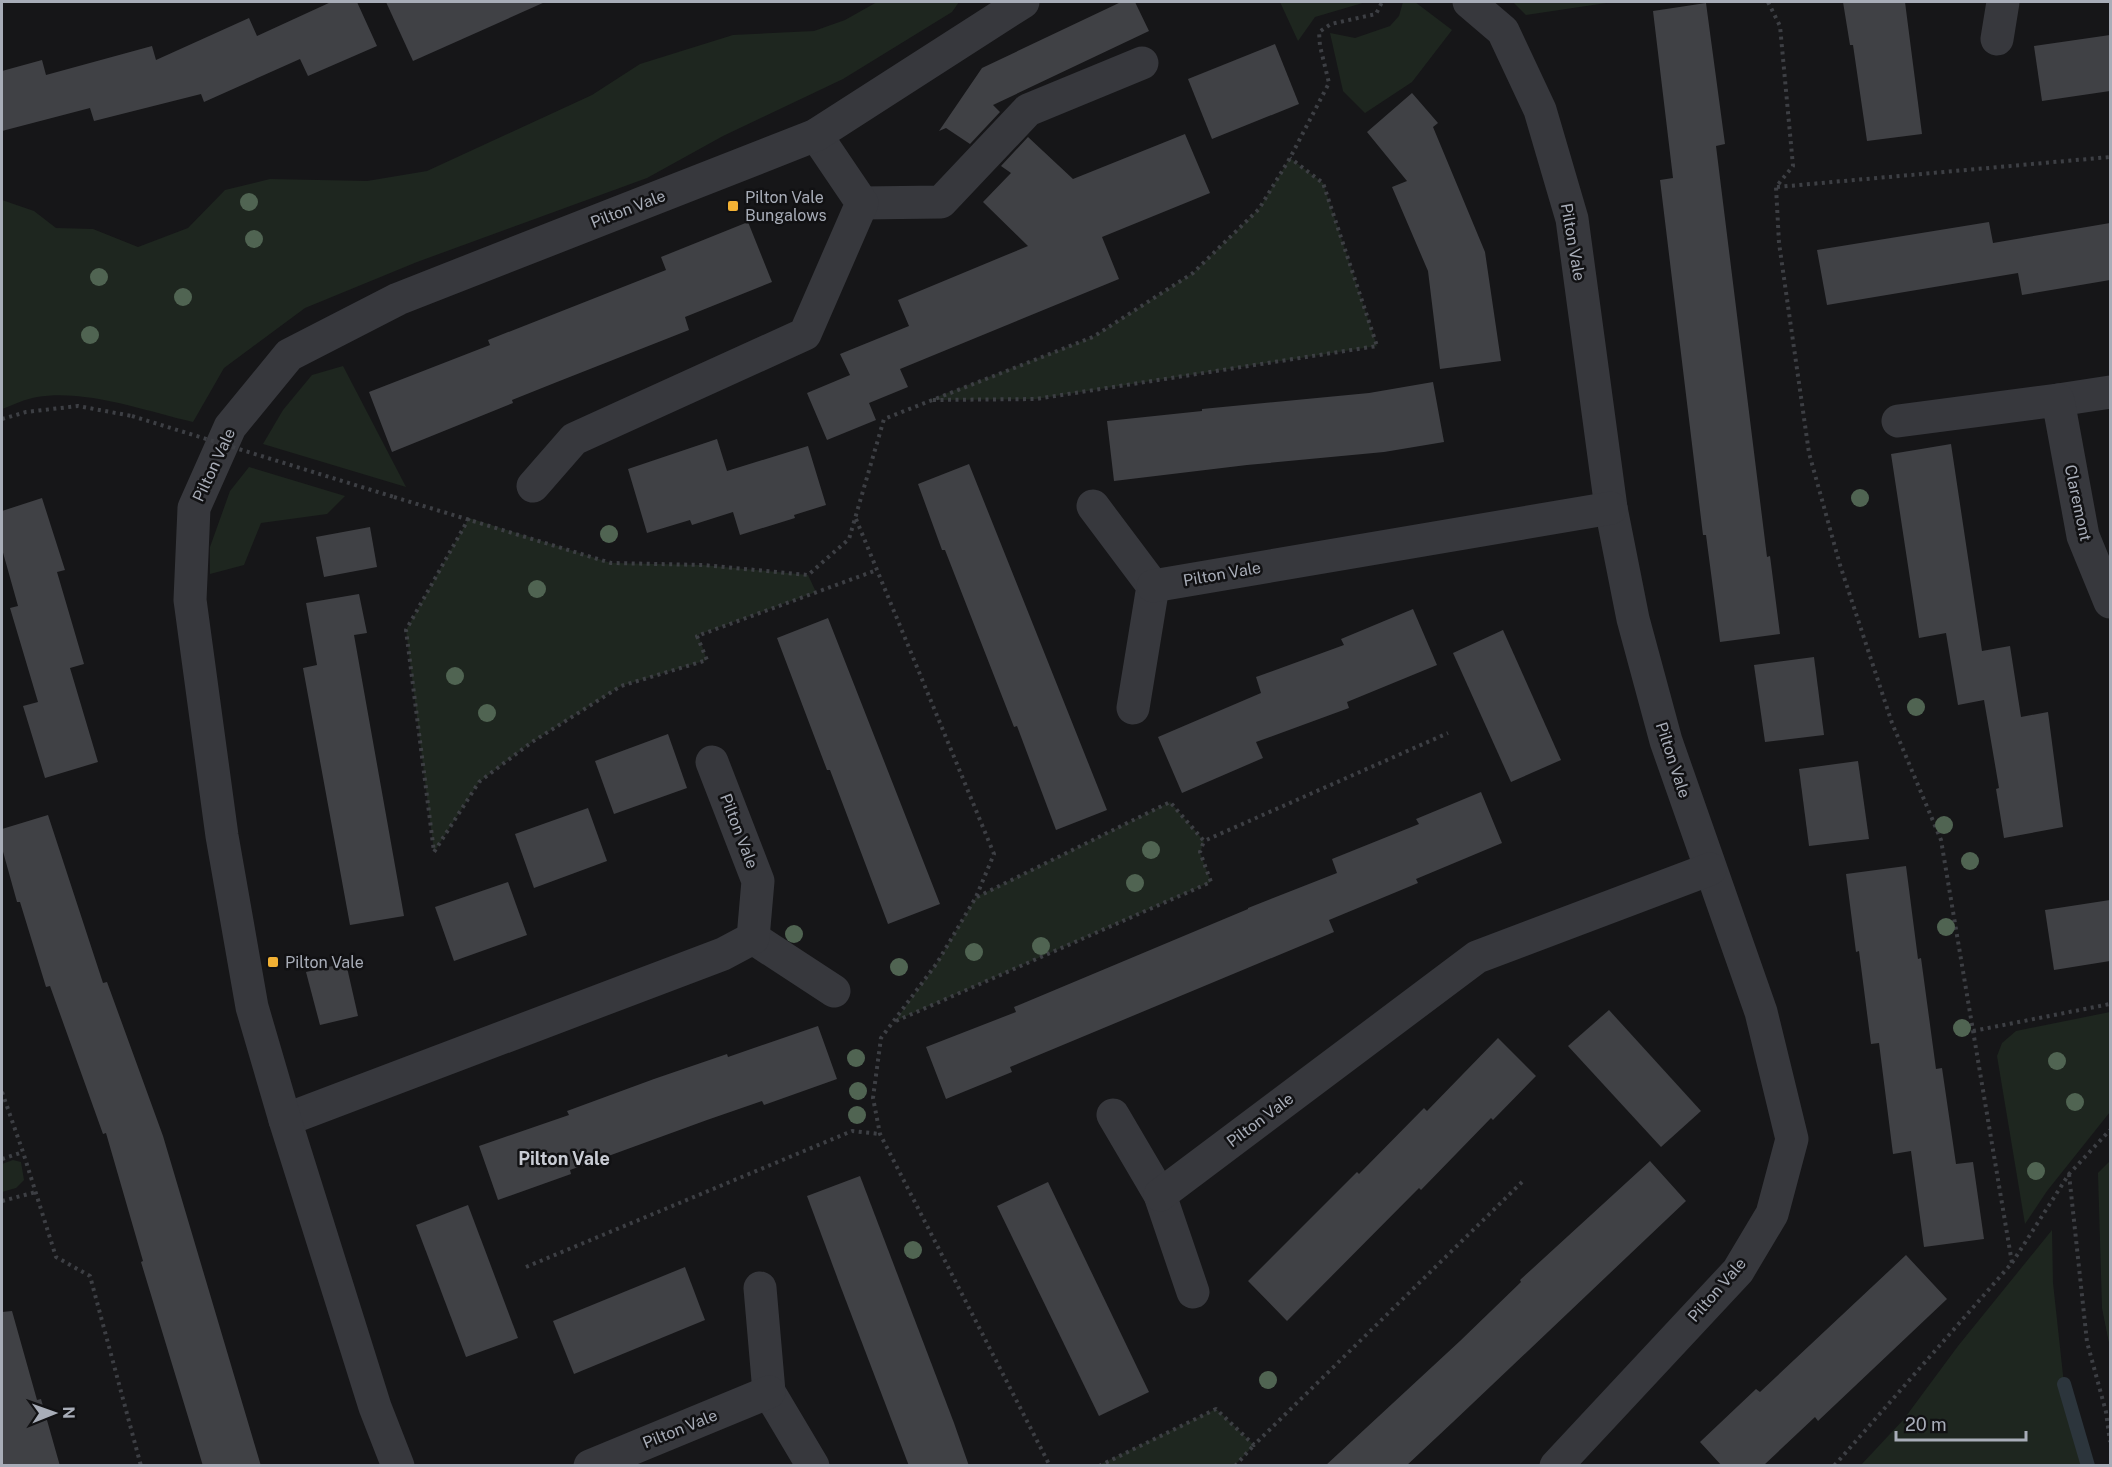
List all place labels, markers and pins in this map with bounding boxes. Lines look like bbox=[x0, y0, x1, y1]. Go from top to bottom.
place label: Pilton Vale Bungalows bbox=[745, 188, 827, 225]
marker: Pilton Vale Bungalows bbox=[726, 199, 740, 213]
place label: Pilton Vale bbox=[285, 953, 364, 972]
marker: Pilton Vale bbox=[266, 955, 280, 969]

